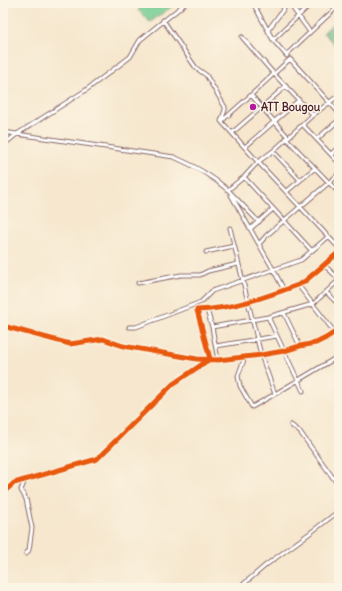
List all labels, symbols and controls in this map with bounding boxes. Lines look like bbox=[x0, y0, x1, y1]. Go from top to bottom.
place label: ATT Bougou bbox=[261, 100, 321, 115]
marker: ATT Bougou bbox=[248, 102, 258, 112]

